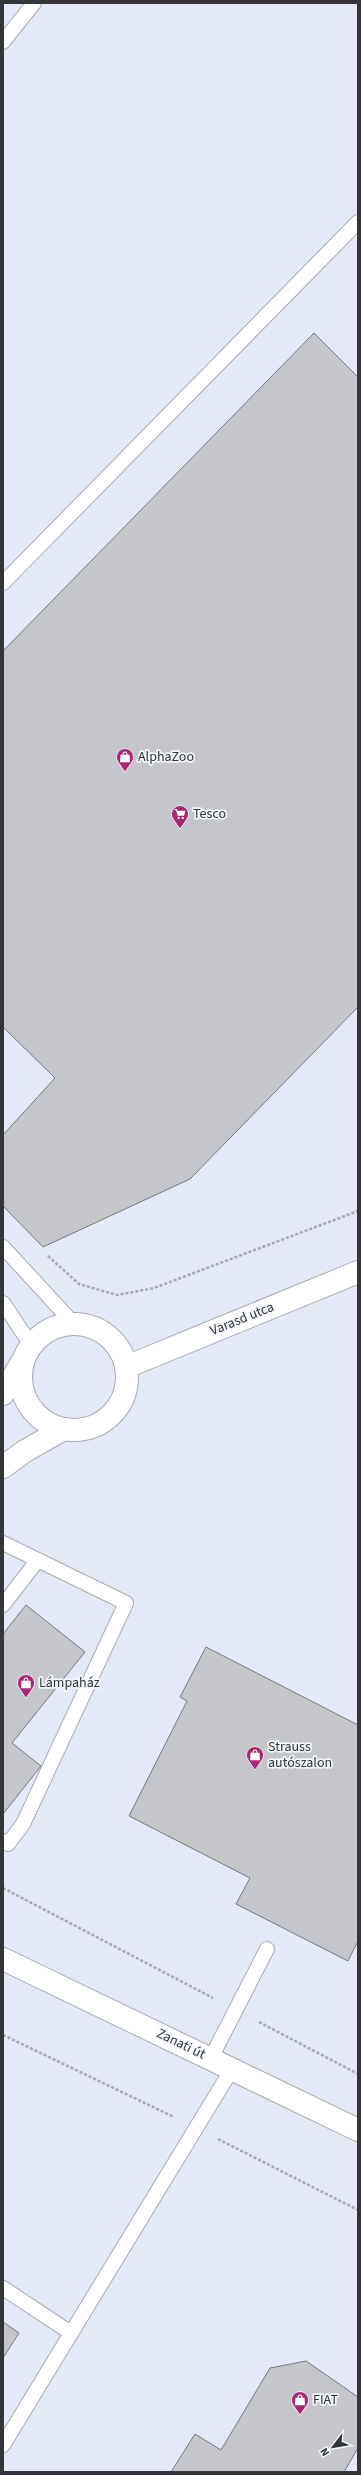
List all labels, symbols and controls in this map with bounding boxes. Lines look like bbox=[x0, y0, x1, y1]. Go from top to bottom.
shop icon: AlphaZoo bbox=[115, 747, 135, 772]
place label: AlphaZoo bbox=[138, 747, 194, 767]
supermarket icon: Tesco bbox=[170, 804, 190, 829]
place label: Tesco bbox=[193, 804, 226, 824]
street label: Varasd utca bbox=[207, 1297, 277, 1341]
shop icon: Lámpaház bbox=[16, 1673, 36, 1698]
place label: Lámpaház bbox=[39, 1673, 100, 1693]
place label: Strauss autószalon bbox=[268, 1737, 332, 1773]
shop icon: Strauss autószalon bbox=[245, 1745, 265, 1770]
street label: Zanati út bbox=[153, 2024, 209, 2065]
shop icon: FIAT bbox=[290, 2390, 310, 2415]
place label: FIAT bbox=[313, 2390, 338, 2410]
north arrow bbox=[313, 2427, 353, 2467]
text: N bbox=[317, 2445, 333, 2459]

